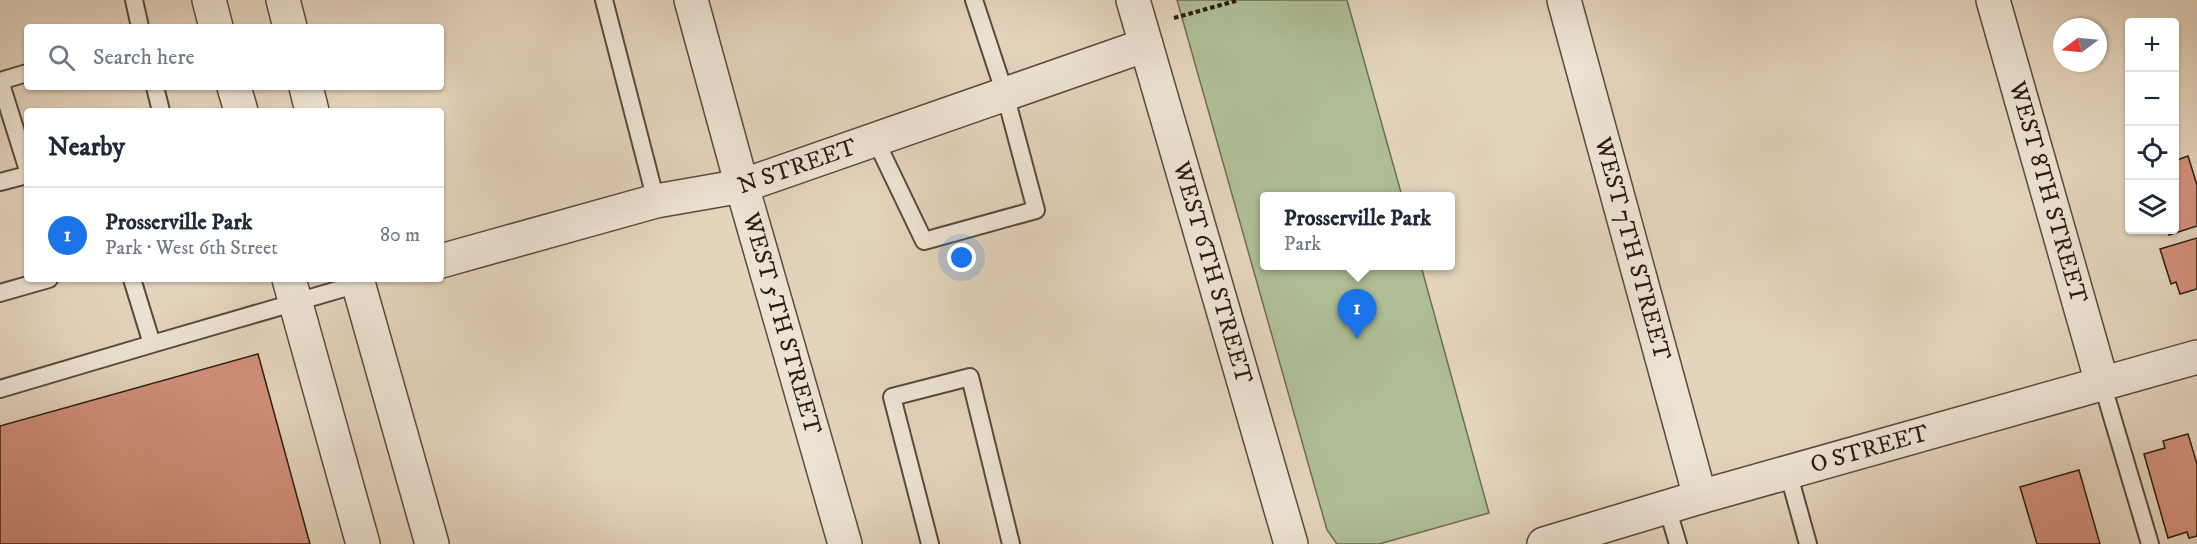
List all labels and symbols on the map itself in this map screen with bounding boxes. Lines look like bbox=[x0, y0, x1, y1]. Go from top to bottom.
north arrow bbox=[2053, 18, 2107, 72]
street label: WEST 8TH STREET bbox=[2002, 77, 2094, 307]
street label: N STREET bbox=[734, 132, 861, 201]
street label: WEST 7TH STREET bbox=[1587, 133, 1677, 364]
street label: WEST 6TH STREET bbox=[1165, 157, 1259, 387]
street label: WEST 5TH STREET bbox=[735, 208, 828, 438]
your location bbox=[947, 243, 976, 272]
pin: 1 bbox=[1338, 290, 1376, 339]
street label: O STREET bbox=[1807, 418, 1932, 480]

